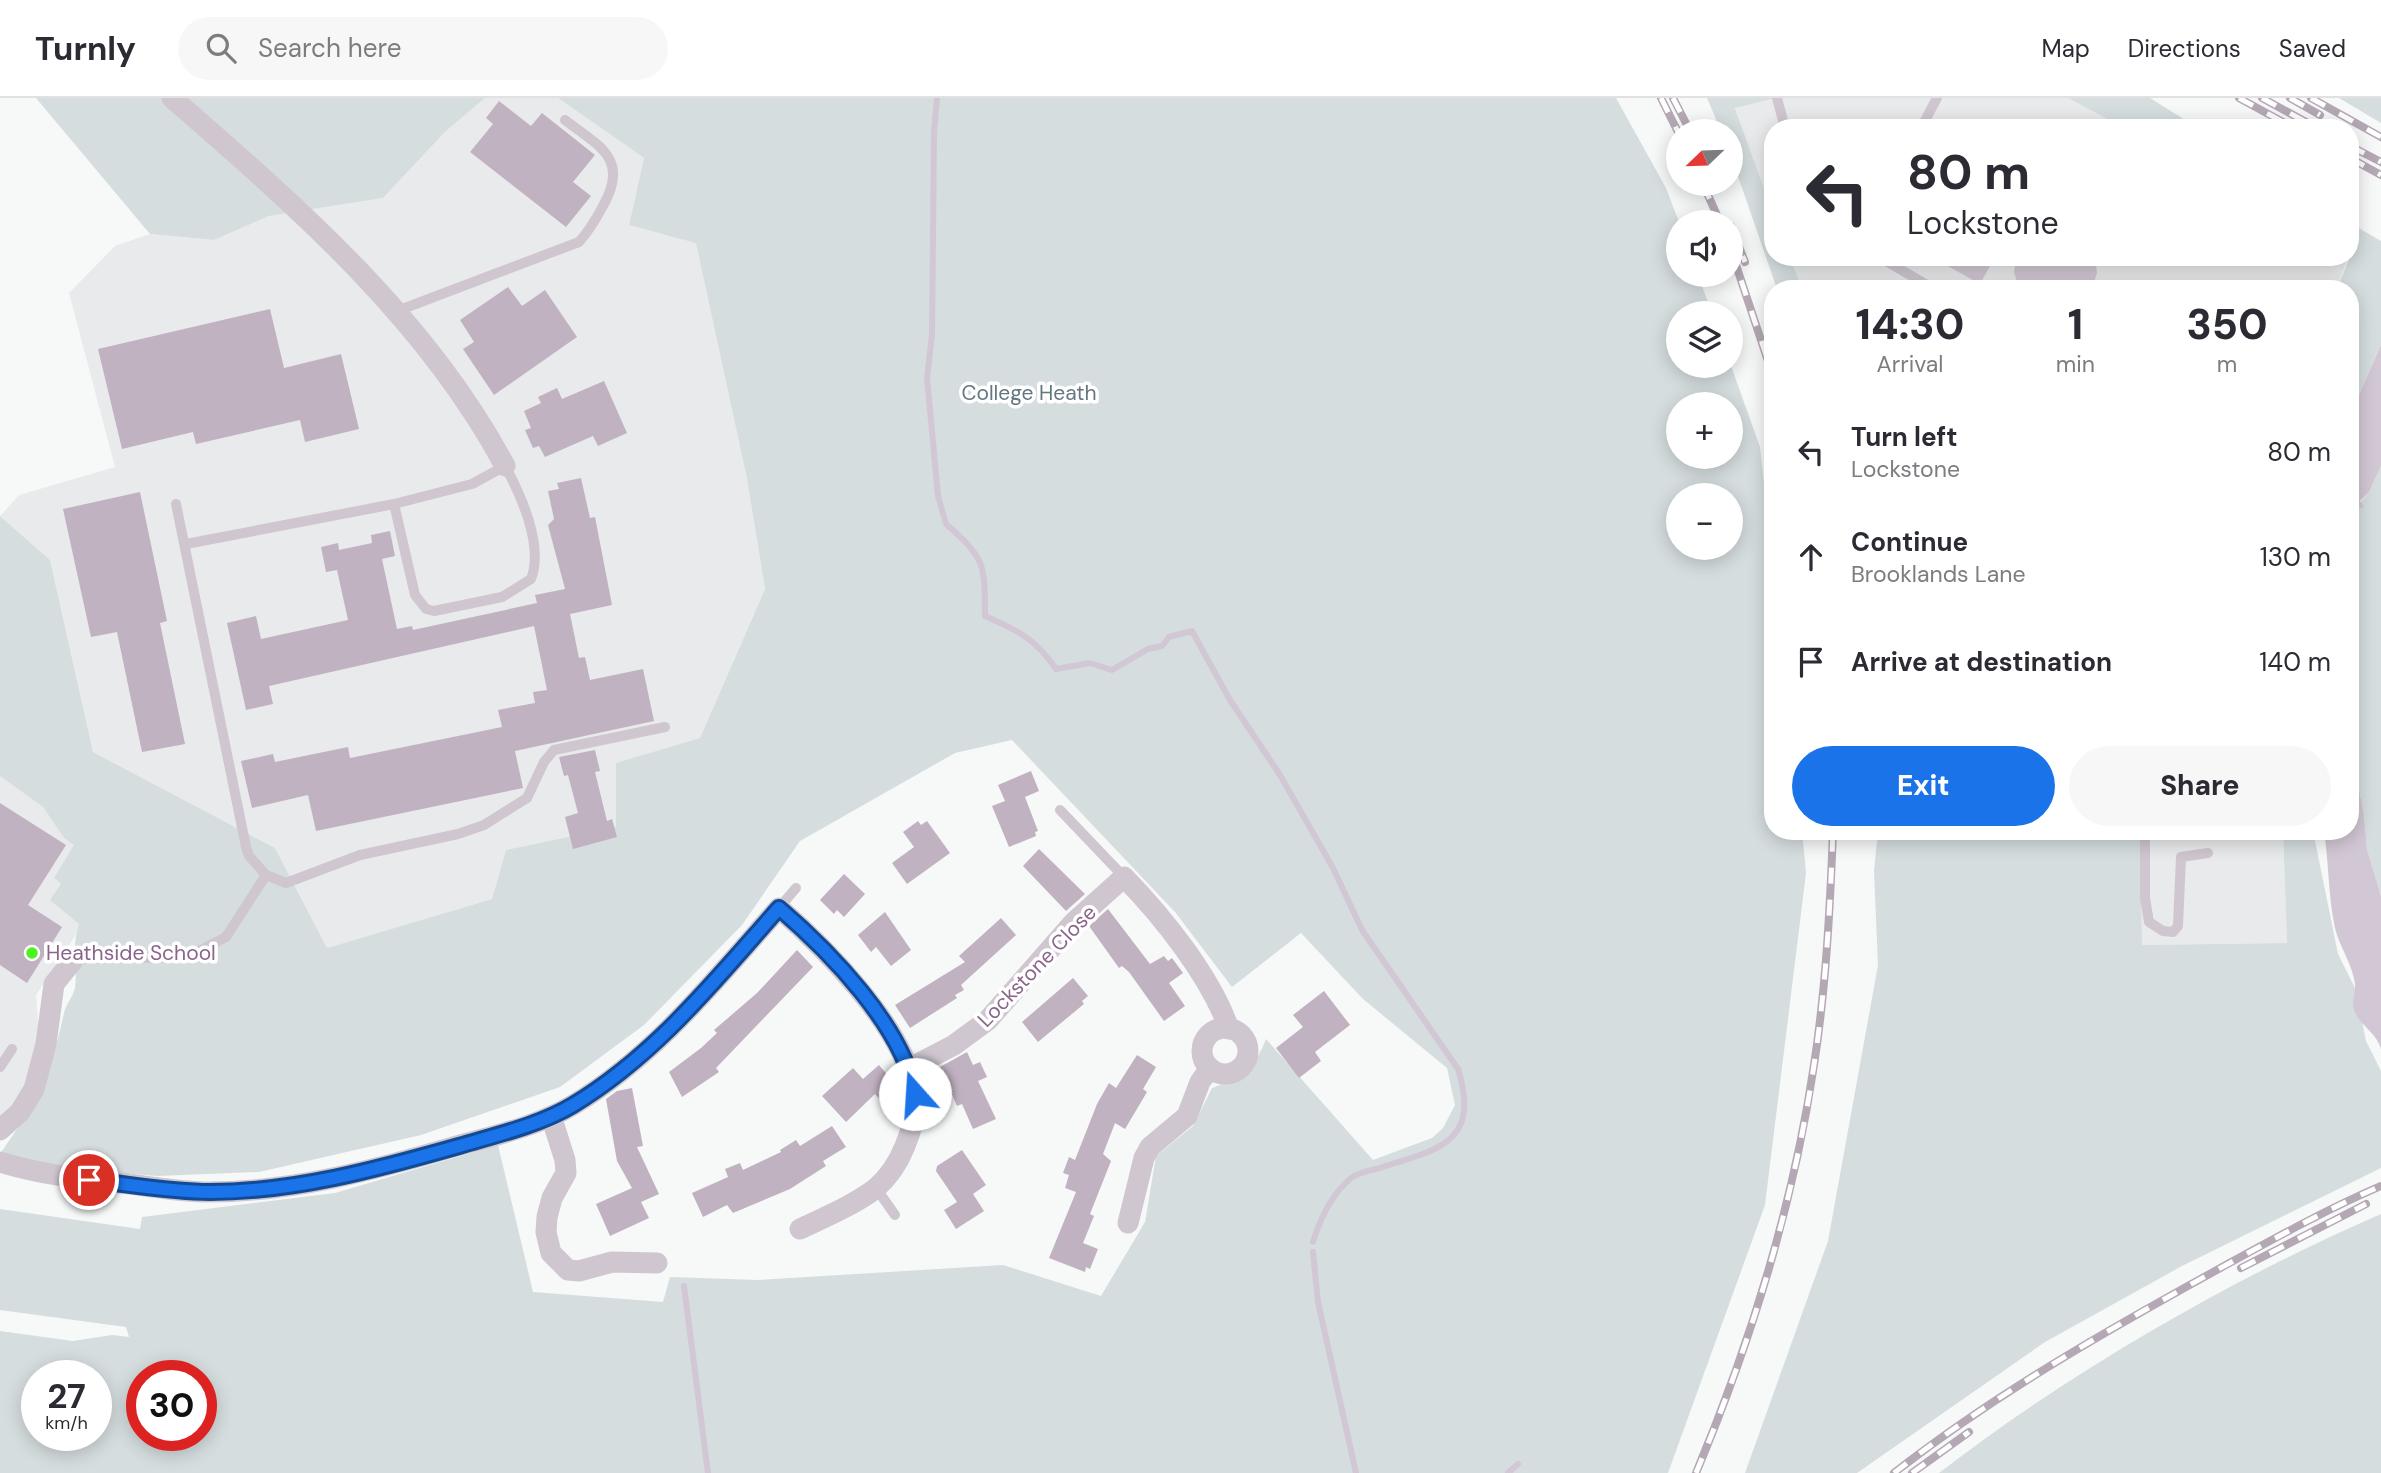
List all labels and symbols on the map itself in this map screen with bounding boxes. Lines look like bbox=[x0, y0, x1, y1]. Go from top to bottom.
north arrow bbox=[1666, 119, 1743, 196]
park label: College Heath bbox=[961, 379, 1097, 407]
street label: Lockstone Close bbox=[971, 899, 1103, 1033]
place label: Heathside School bbox=[46, 939, 216, 967]
marker: Heathside School bbox=[24, 945, 40, 961]
position arrow bbox=[878, 1057, 952, 1131]
pin bbox=[59, 1150, 119, 1210]
speed limit sign: 30 bbox=[126, 1360, 217, 1451]

